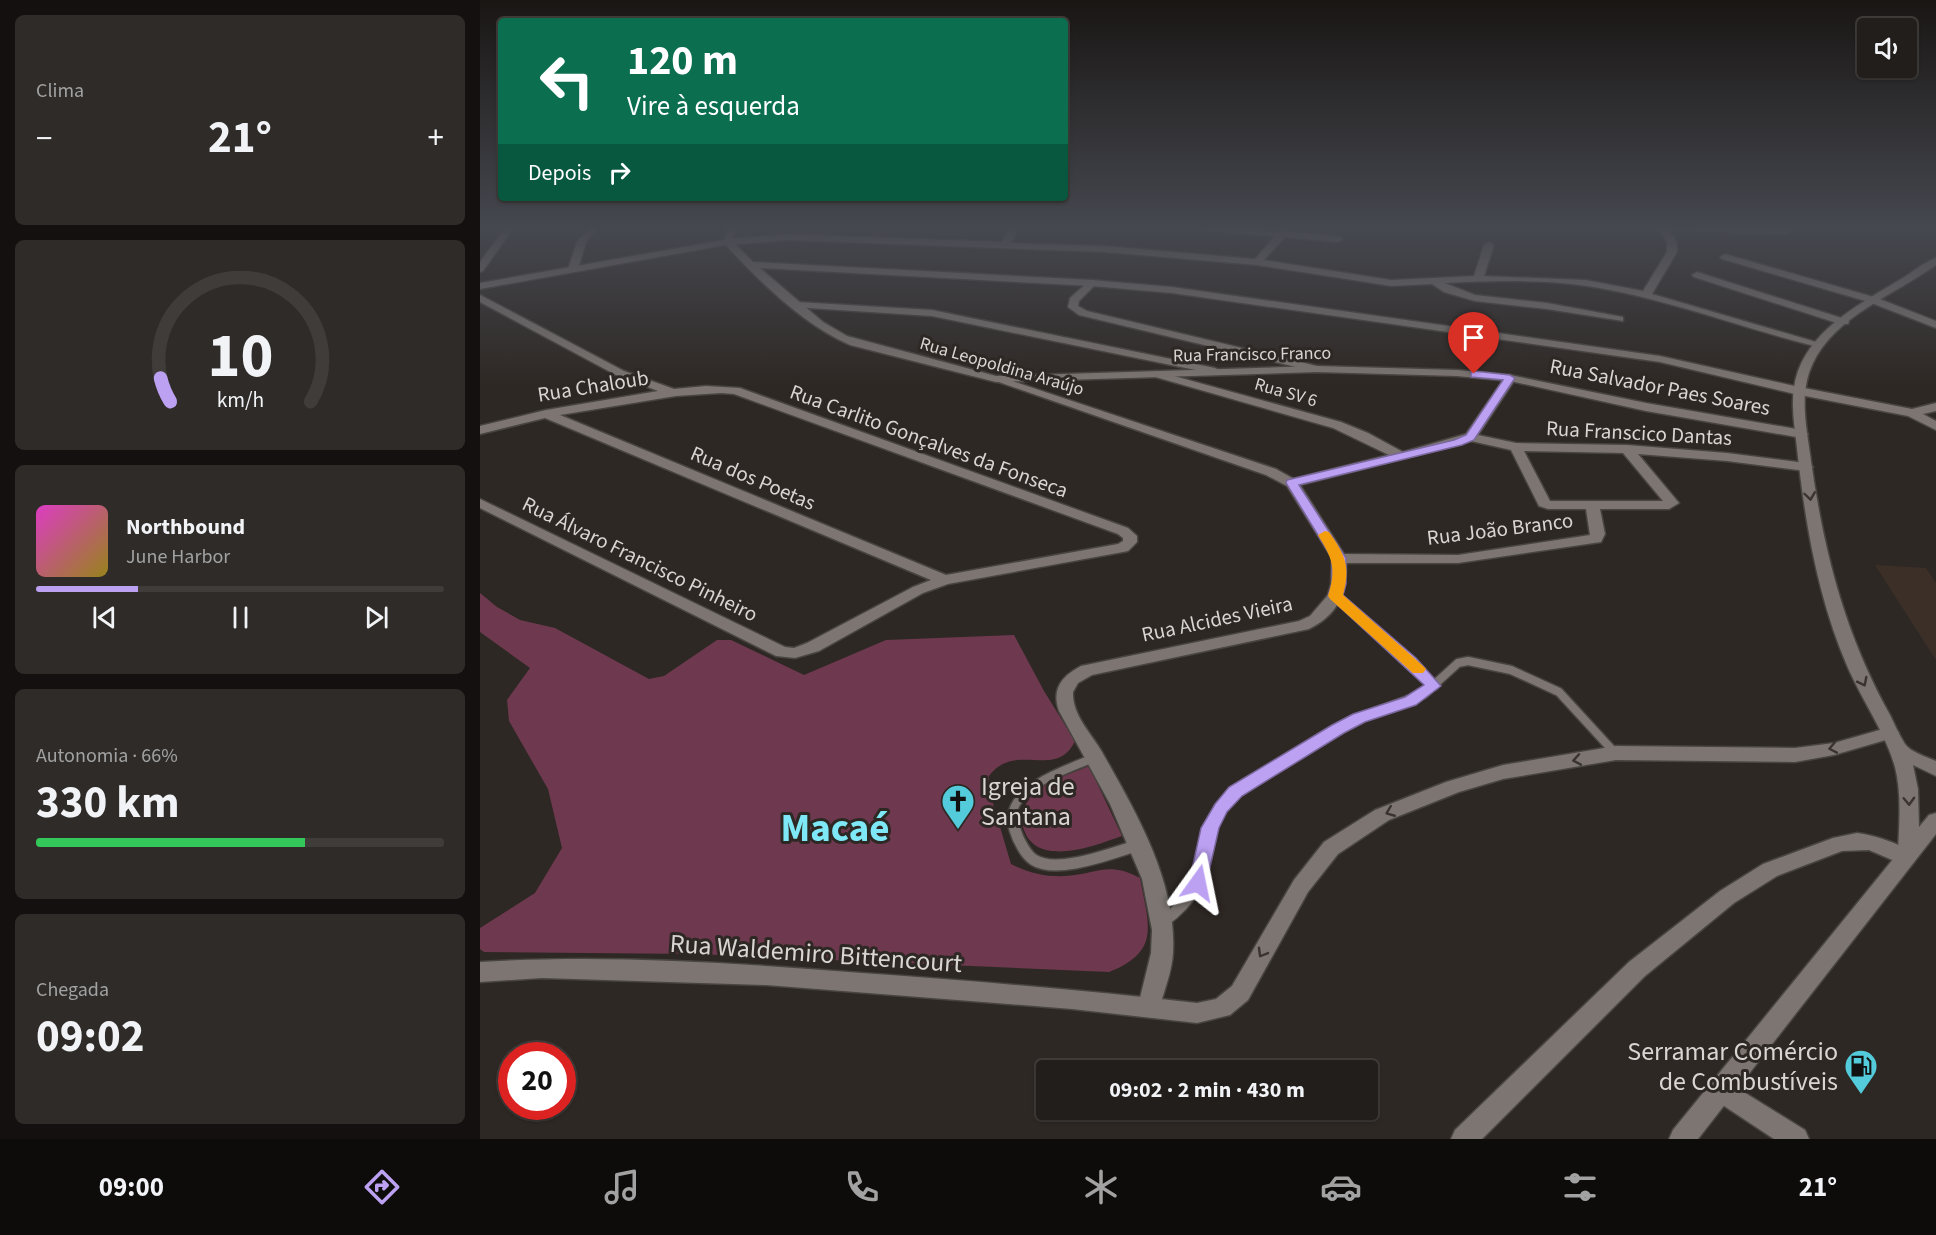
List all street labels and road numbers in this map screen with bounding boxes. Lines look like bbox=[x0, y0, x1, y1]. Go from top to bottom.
street label: Rua Leopoldina Araújo bbox=[917, 331, 1087, 402]
street label: Rua Francisco Franco bbox=[1173, 341, 1331, 368]
street label: Rua Salvador Paes Soares bbox=[1547, 351, 1773, 423]
street label: Rua Chaloub bbox=[535, 362, 651, 410]
street label: Rua SV 6 bbox=[1252, 372, 1320, 413]
street label: Rua Carlito Gonçalves da Fonseca bbox=[786, 377, 1072, 505]
street label: Rua Franscico Dantas bbox=[1545, 413, 1733, 453]
street label: Rua dos Poetas bbox=[686, 438, 820, 518]
street label: Rua Álvaro Francisco Pinheiro bbox=[517, 489, 763, 629]
street label: Rua João Branco bbox=[1425, 505, 1575, 553]
street label: Rua Alcides Vieira bbox=[1139, 588, 1295, 650]
street label: Rua Waldemiro Bittencourt bbox=[668, 925, 964, 982]

